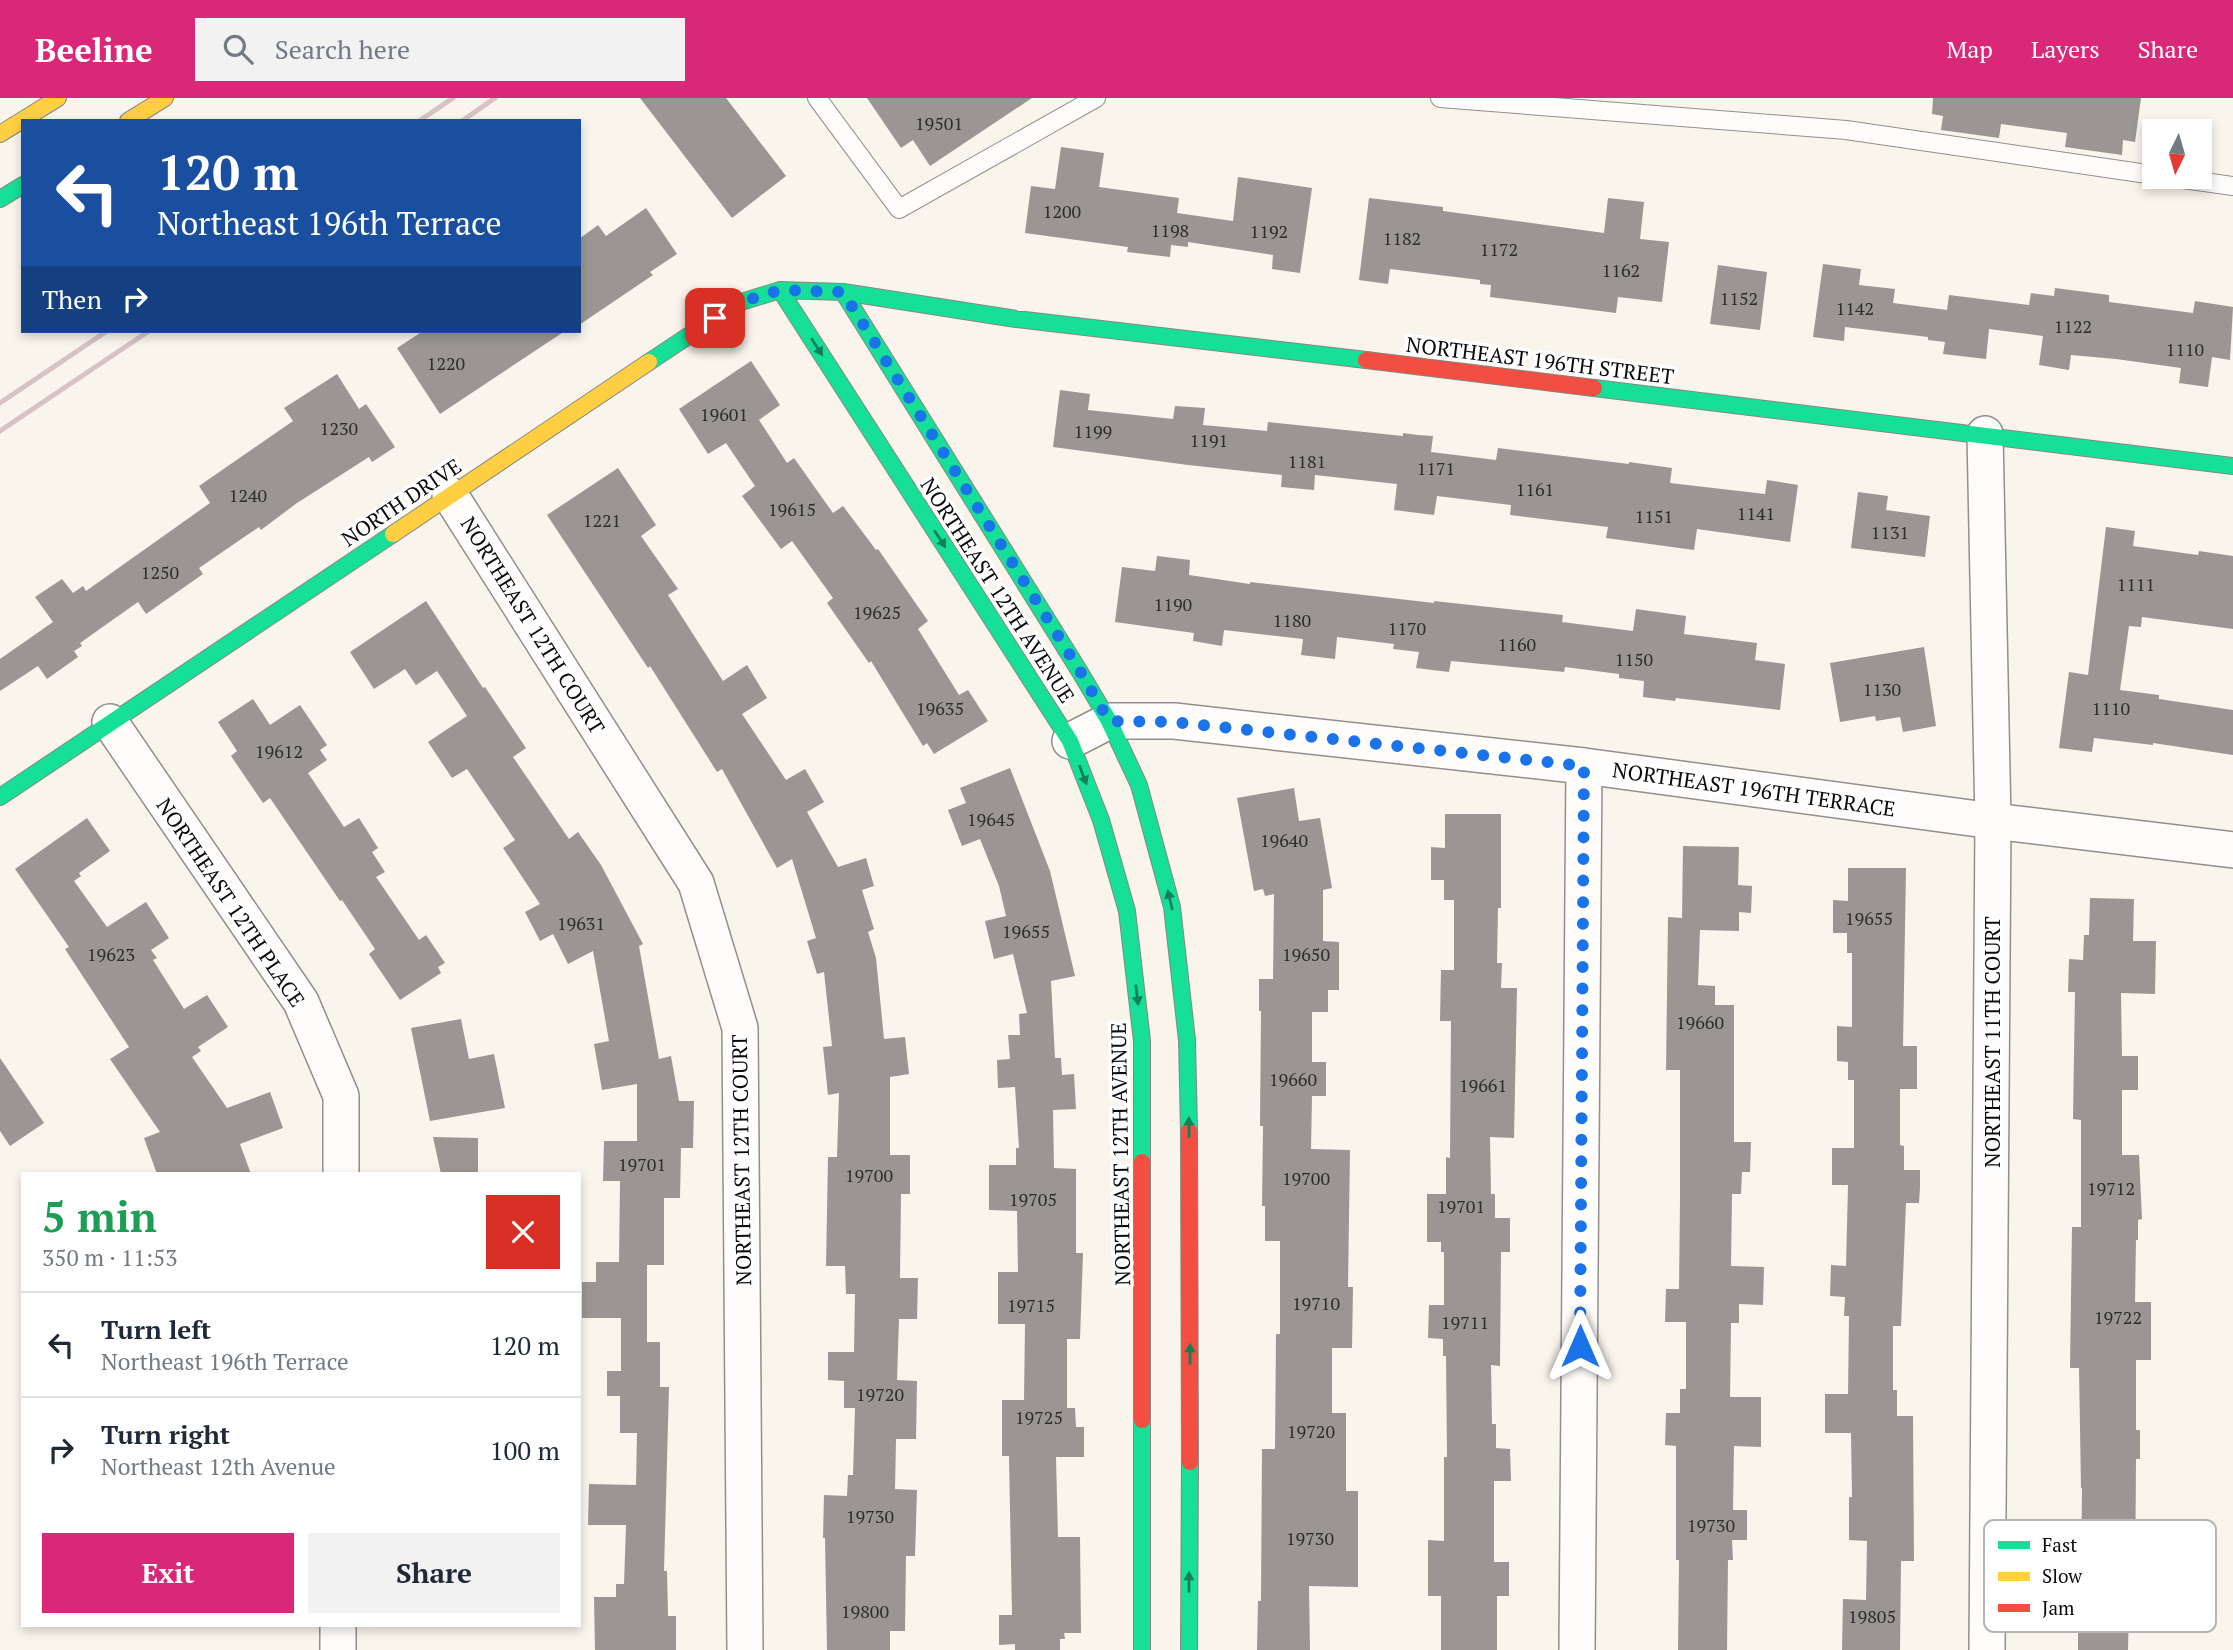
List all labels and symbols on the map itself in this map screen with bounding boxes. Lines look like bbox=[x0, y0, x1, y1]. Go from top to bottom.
house number: 19501 bbox=[915, 111, 963, 135]
north arrow bbox=[2142, 119, 2212, 189]
house number: 1200 bbox=[1043, 199, 1081, 223]
house number: 1198 bbox=[1151, 218, 1189, 242]
house number: 1192 bbox=[1250, 219, 1288, 243]
house number: 1182 bbox=[1383, 226, 1421, 250]
house number: 1172 bbox=[1480, 237, 1518, 261]
house number: 1162 bbox=[1602, 258, 1640, 282]
house number: 1152 bbox=[1720, 286, 1758, 310]
pin bbox=[685, 288, 745, 348]
house number: 1142 bbox=[1836, 296, 1874, 320]
house number: 1122 bbox=[2054, 314, 2092, 338]
street label: NORTHEAST 196TH STREET bbox=[1405, 330, 1675, 390]
house number: 1110 bbox=[2166, 337, 2204, 361]
one-way arrow bbox=[811, 338, 824, 357]
house number: 1220 bbox=[427, 351, 465, 375]
house number: 19601 bbox=[700, 402, 748, 426]
house number: 1230 bbox=[320, 416, 358, 440]
house number: 1199 bbox=[1074, 419, 1112, 443]
house number: 1191 bbox=[1190, 428, 1228, 452]
house number: 1181 bbox=[1288, 449, 1326, 473]
street label: NORTH DRIVE bbox=[336, 452, 466, 552]
house number: 1171 bbox=[1417, 456, 1455, 480]
street label: NORTHEAST 12TH AVENUE bbox=[915, 472, 1081, 708]
house number: 1161 bbox=[1516, 477, 1554, 501]
house number: 1240 bbox=[229, 483, 267, 507]
house number: 19615 bbox=[768, 497, 816, 521]
house number: 1141 bbox=[1737, 501, 1775, 525]
house number: 1151 bbox=[1635, 504, 1673, 528]
house number: 1221 bbox=[583, 508, 621, 532]
street label: NORTHEAST 12TH COURT bbox=[455, 511, 611, 739]
house number: 1131 bbox=[1871, 520, 1909, 544]
one-way arrow bbox=[934, 529, 947, 548]
house number: 1250 bbox=[141, 560, 179, 584]
house number: 1111 bbox=[2117, 572, 2155, 596]
house number: 1190 bbox=[1154, 592, 1192, 616]
house number: 19625 bbox=[853, 600, 901, 624]
house number: 1180 bbox=[1273, 608, 1311, 632]
house number: 1170 bbox=[1388, 616, 1426, 640]
house number: 1160 bbox=[1498, 632, 1536, 656]
house number: 1150 bbox=[1615, 647, 1653, 671]
house number: 1130 bbox=[1863, 677, 1901, 701]
house number: 19635 bbox=[916, 696, 964, 720]
house number: 1110 bbox=[2092, 696, 2130, 720]
house number: 19612 bbox=[255, 739, 303, 763]
street label: NORTHEAST 196TH TERRACE bbox=[1611, 755, 1897, 823]
one-way arrow bbox=[1078, 764, 1089, 785]
street label: NORTHEAST 12TH PLACE bbox=[151, 792, 311, 1012]
house number: 19645 bbox=[967, 807, 1015, 831]
house number: 19640 bbox=[1260, 828, 1308, 852]
one-way arrow bbox=[1164, 889, 1175, 911]
house number: 19655 bbox=[1845, 906, 1893, 930]
house number: 19631 bbox=[557, 911, 605, 935]
street label: NORTHEAST 11TH COURT bbox=[1978, 916, 2006, 1168]
house number: 19655 bbox=[1002, 919, 1050, 943]
house number: 19623 bbox=[87, 942, 135, 966]
house number: 19650 bbox=[1282, 942, 1330, 966]
one-way arrow bbox=[1131, 984, 1142, 1006]
house number: 19660 bbox=[1676, 1010, 1724, 1034]
street label: NORTHEAST 12TH AVENUE bbox=[1104, 1022, 1136, 1286]
street label: NORTHEAST 12TH COURT bbox=[725, 1034, 757, 1286]
house number: 19660 bbox=[1269, 1067, 1317, 1091]
house number: 19661 bbox=[1459, 1073, 1507, 1097]
one-way arrow bbox=[1184, 1116, 1195, 1138]
house number: 19701 bbox=[618, 1152, 666, 1176]
house number: 19700 bbox=[845, 1163, 893, 1187]
house number: 19700 bbox=[1282, 1166, 1330, 1190]
house number: 19712 bbox=[2087, 1176, 2135, 1200]
house number: 19705 bbox=[1009, 1187, 1057, 1211]
house number: 19701 bbox=[1437, 1194, 1485, 1218]
house number: 19710 bbox=[1292, 1291, 1340, 1315]
house number: 19715 bbox=[1007, 1293, 1055, 1317]
house number: 19722 bbox=[2094, 1305, 2142, 1329]
position arrow bbox=[1543, 1309, 1617, 1383]
house number: 19711 bbox=[1441, 1310, 1489, 1334]
one-way arrow bbox=[1184, 1343, 1196, 1365]
house number: 19720 bbox=[856, 1382, 904, 1406]
house number: 19725 bbox=[1015, 1405, 1063, 1429]
house number: 19720 bbox=[1287, 1419, 1335, 1443]
house number: 19730 bbox=[846, 1504, 894, 1528]
house number: 19730 bbox=[1687, 1513, 1735, 1537]
legend bbox=[1984, 1520, 2216, 1632]
house number: 19730 bbox=[1286, 1526, 1334, 1550]
text: Fast bbox=[2042, 1532, 2077, 1557]
text: Slow bbox=[2042, 1563, 2083, 1588]
one-way arrow bbox=[1183, 1571, 1195, 1593]
text: Jam bbox=[2042, 1595, 2075, 1620]
house number: 19800 bbox=[841, 1599, 889, 1623]
house number: 19805 bbox=[1848, 1604, 1896, 1628]

